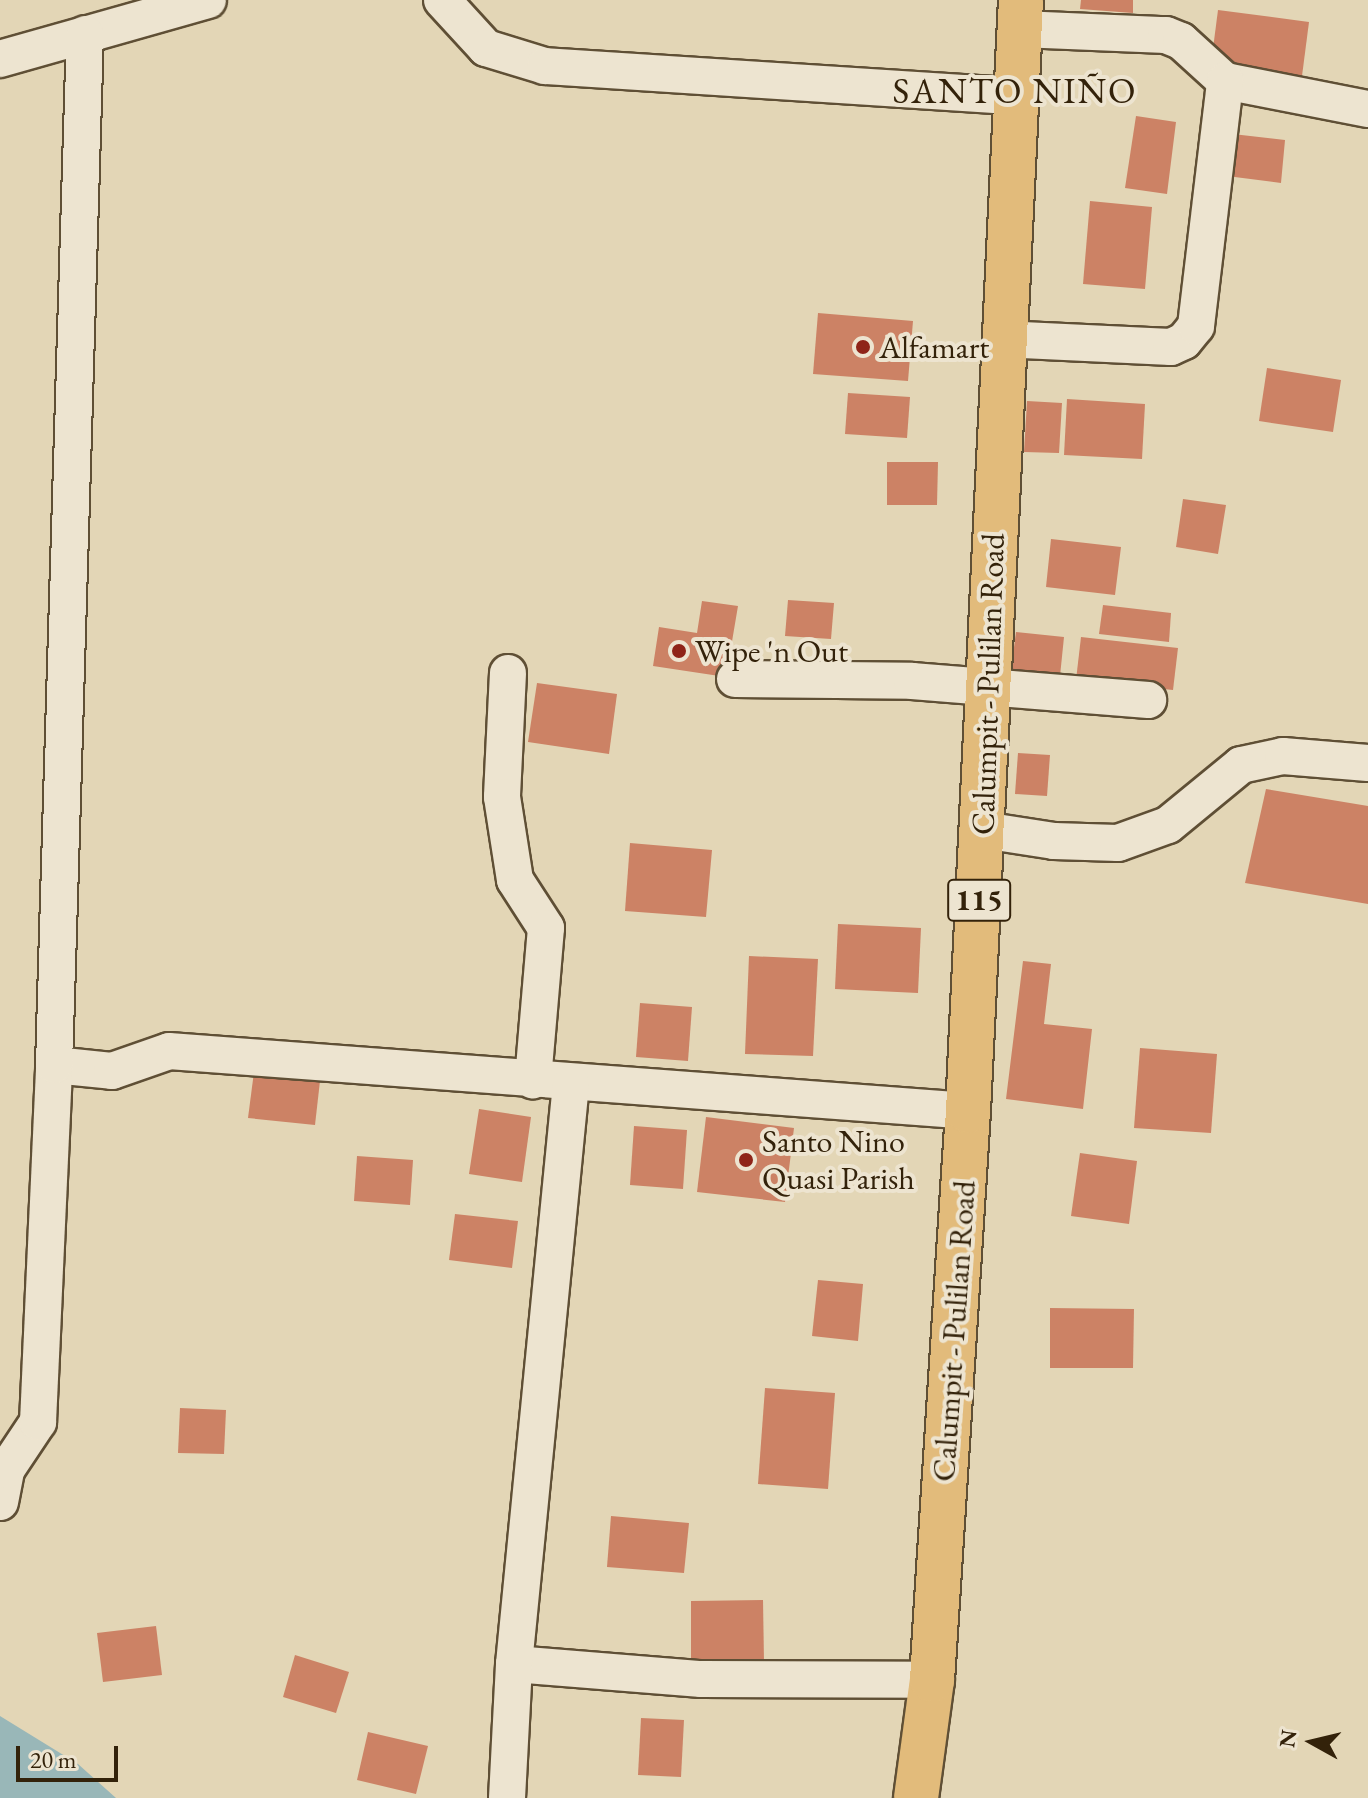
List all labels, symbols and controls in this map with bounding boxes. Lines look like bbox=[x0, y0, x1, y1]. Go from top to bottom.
district label: SANTO NIÑO bbox=[893, 69, 1137, 113]
place label: Alfamart bbox=[879, 328, 989, 366]
marker: Alfamart bbox=[854, 338, 872, 356]
street label: Calumpit - Pulilan Road bbox=[964, 533, 1012, 835]
place label: Wipe 'n Out bbox=[695, 632, 848, 670]
marker: Wipe 'n Out bbox=[670, 642, 688, 660]
road number: 115 bbox=[947, 874, 1011, 926]
place label: Santo Nino Quasi Parish bbox=[762, 1123, 915, 1198]
marker: Santo Nino Quasi Parish bbox=[737, 1151, 755, 1169]
street label: Calumpit - Pulilan Road bbox=[924, 1179, 984, 1483]
north arrow bbox=[1272, 1702, 1352, 1782]
text: N bbox=[1272, 1728, 1303, 1749]
scale bar bbox=[20, 1730, 122, 1780]
text: 20 m bbox=[30, 1744, 77, 1775]

